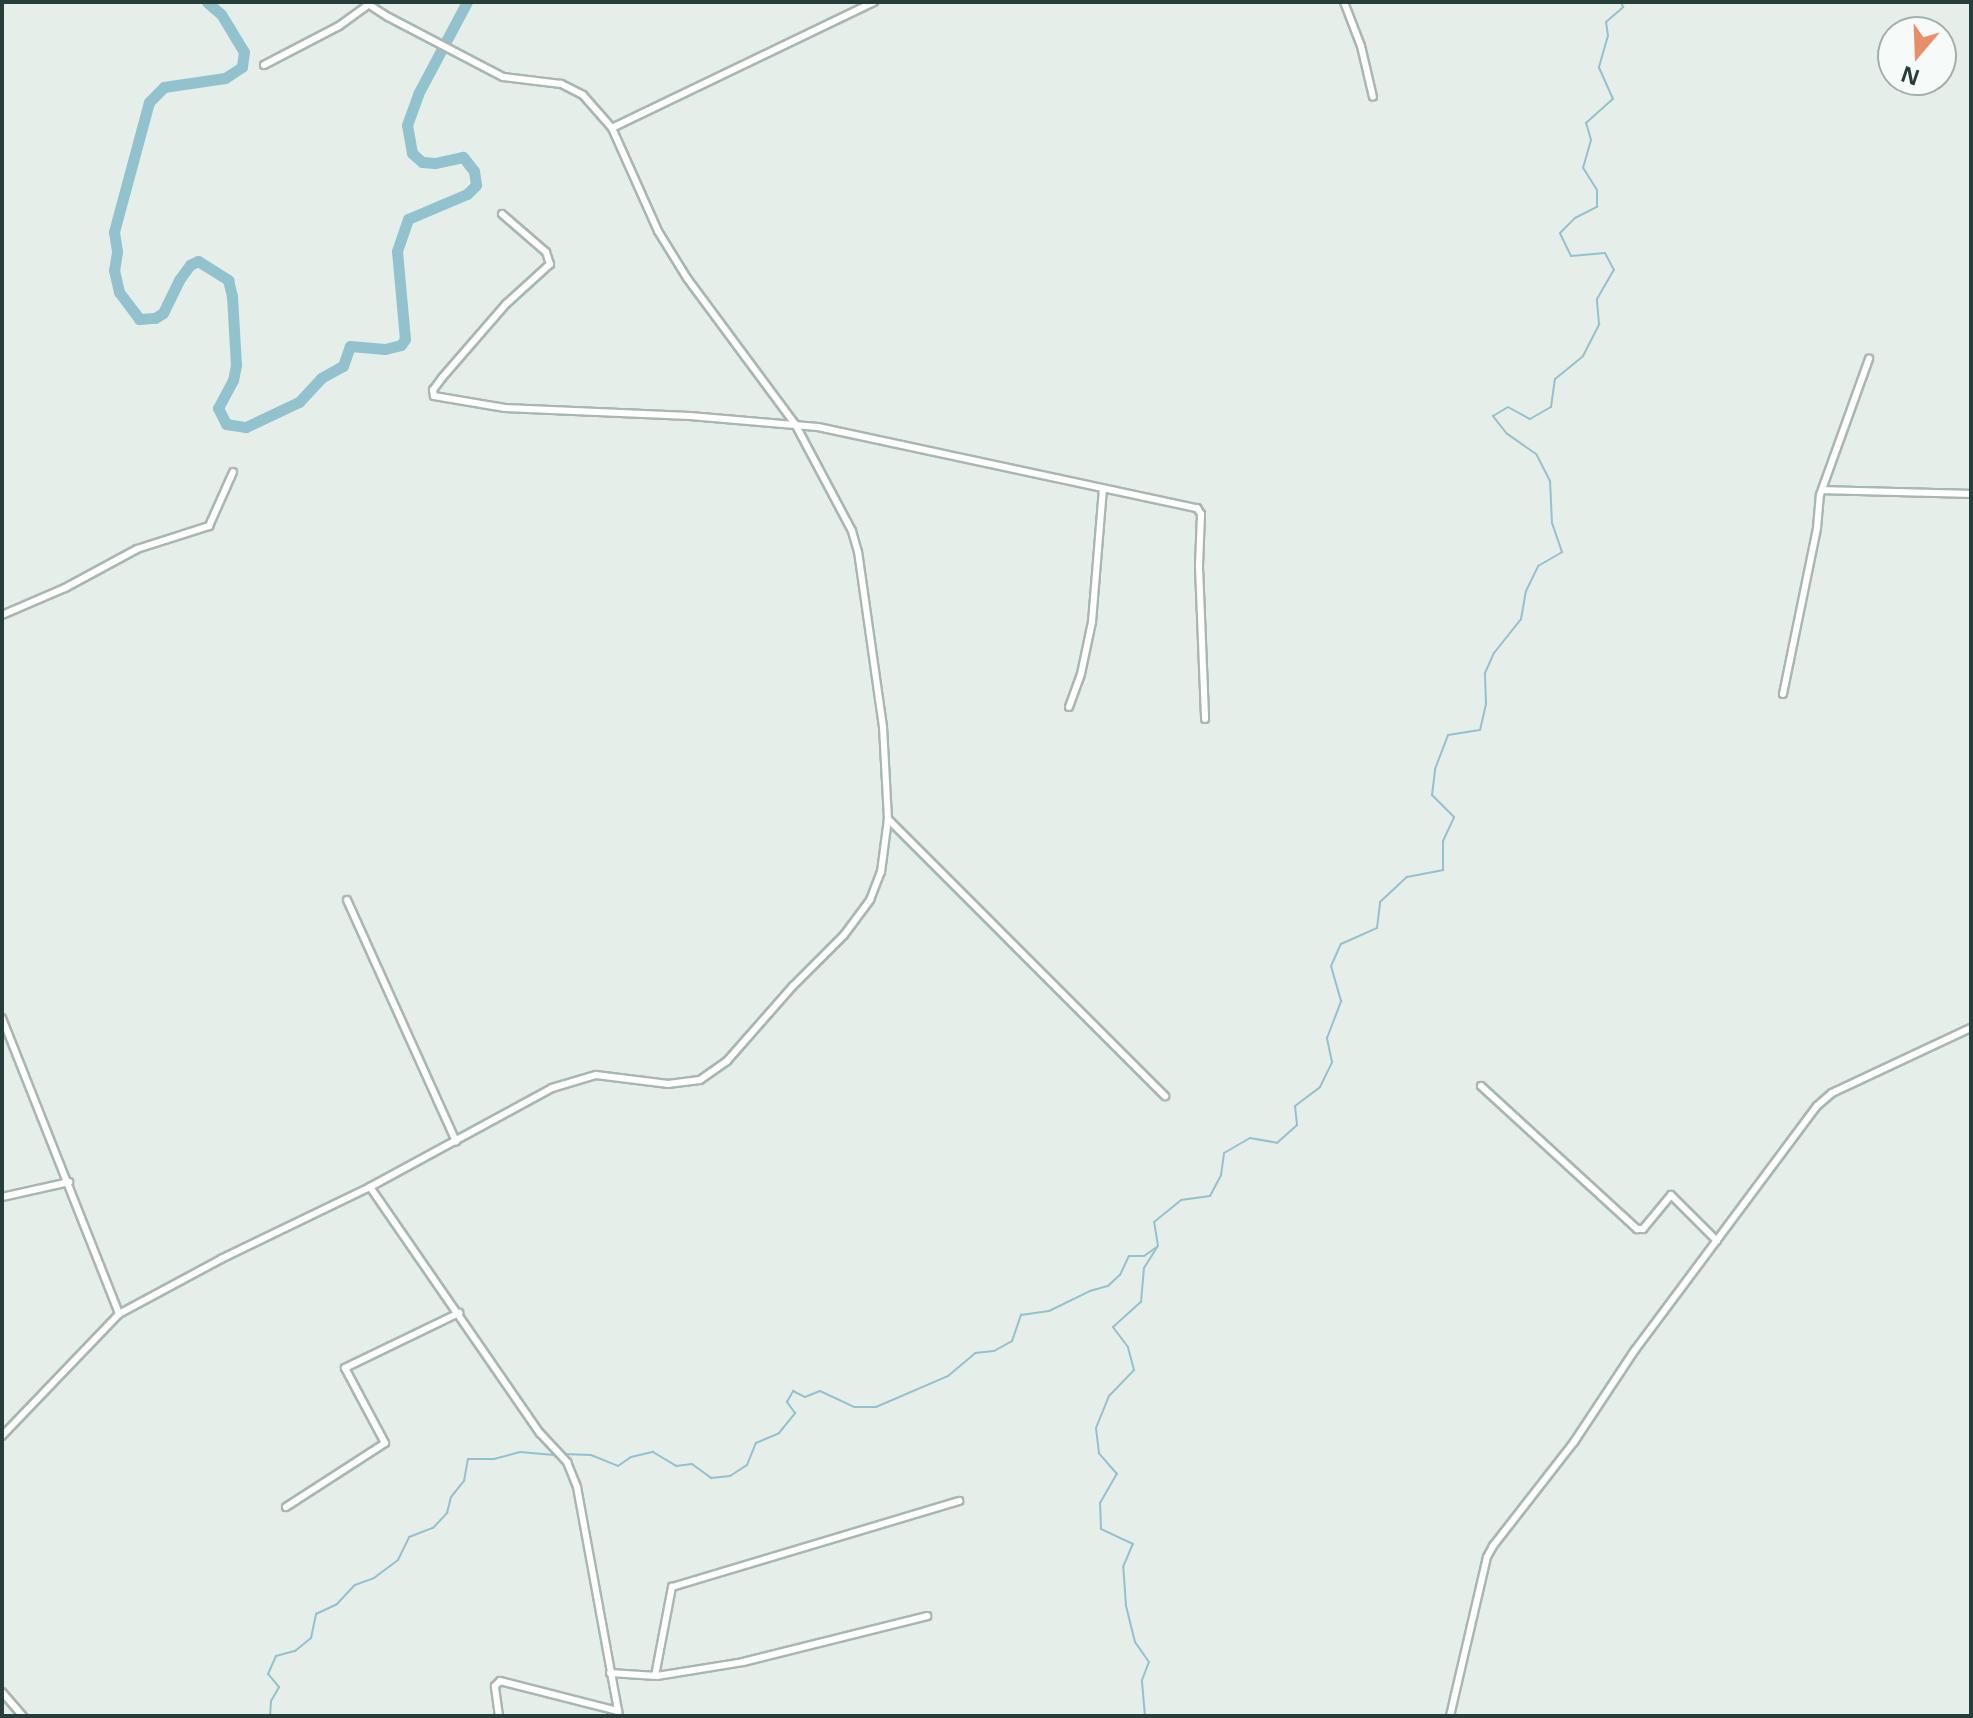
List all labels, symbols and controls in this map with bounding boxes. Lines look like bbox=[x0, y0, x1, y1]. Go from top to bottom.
north arrow bbox=[1877, 16, 1957, 96]
text: N bbox=[1897, 60, 1923, 94]

